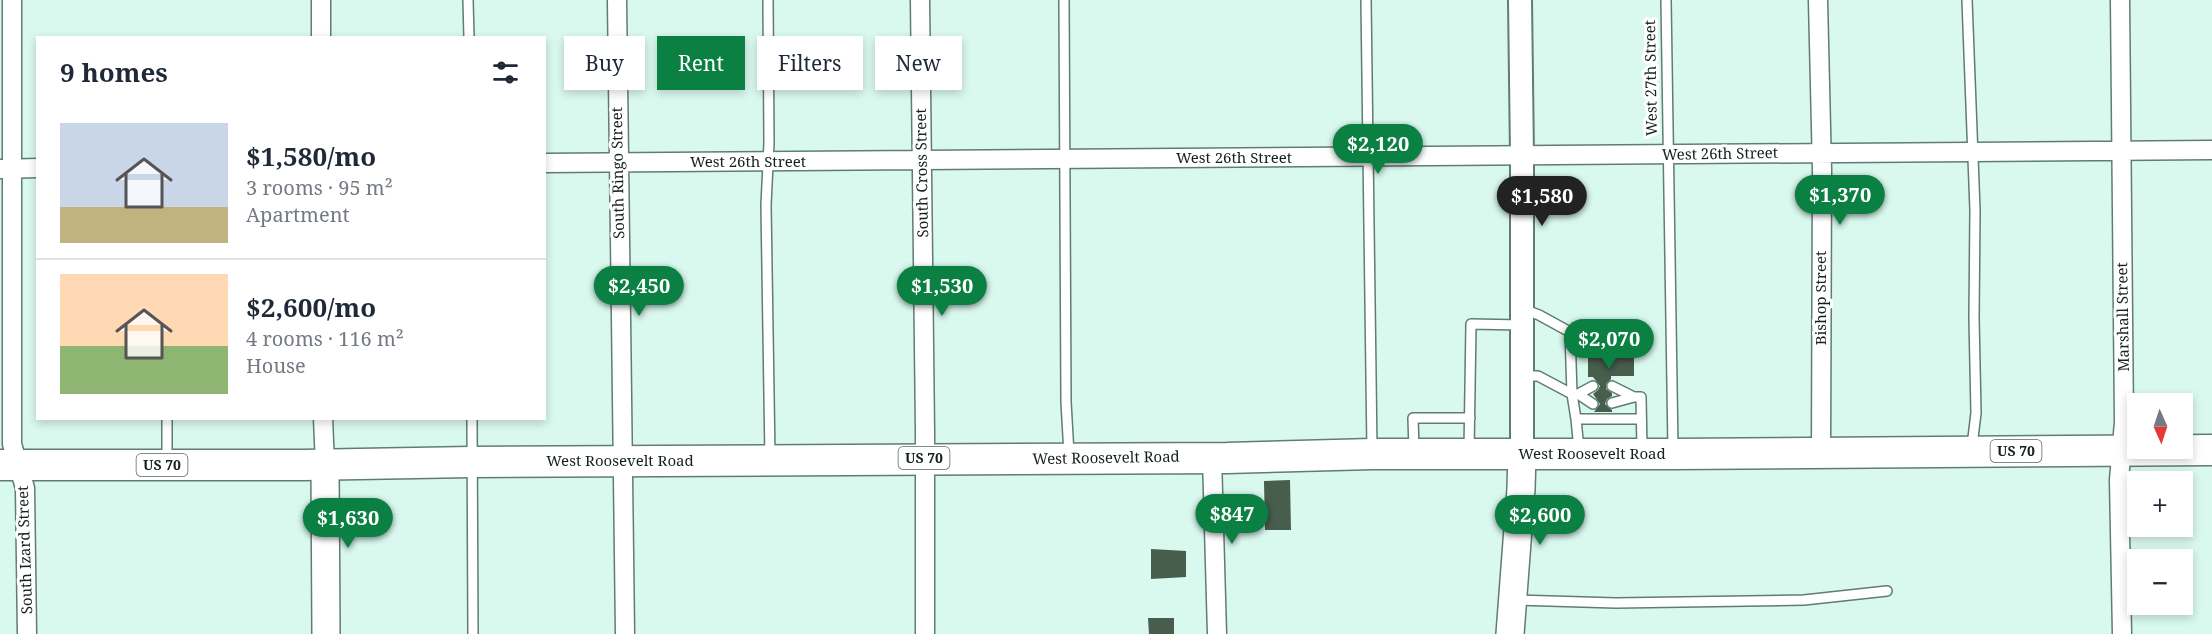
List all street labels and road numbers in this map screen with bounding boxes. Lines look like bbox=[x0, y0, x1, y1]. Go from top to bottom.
street label: West 27th Street bbox=[1639, 20, 1661, 136]
street label: South Ringo Street bbox=[606, 107, 628, 239]
street label: South Cross Street bbox=[910, 108, 932, 238]
street label: West 26th Street bbox=[1662, 142, 1778, 164]
street label: West 26th Street bbox=[1176, 147, 1292, 167]
street label: West 26th Street bbox=[690, 151, 806, 171]
street label: Bishop Street bbox=[1810, 251, 1830, 345]
street label: Marshall Street bbox=[2111, 262, 2133, 372]
road number: US 70 bbox=[1990, 440, 2042, 462]
street label: West Roosevelt Road bbox=[1518, 443, 1666, 463]
street label: West Roosevelt Road bbox=[1032, 446, 1180, 468]
road number: US 70 bbox=[898, 447, 950, 469]
street label: West Roosevelt Road bbox=[546, 450, 694, 470]
road number: US 70 bbox=[136, 454, 188, 476]
street label: South Izard Street bbox=[12, 485, 36, 615]

